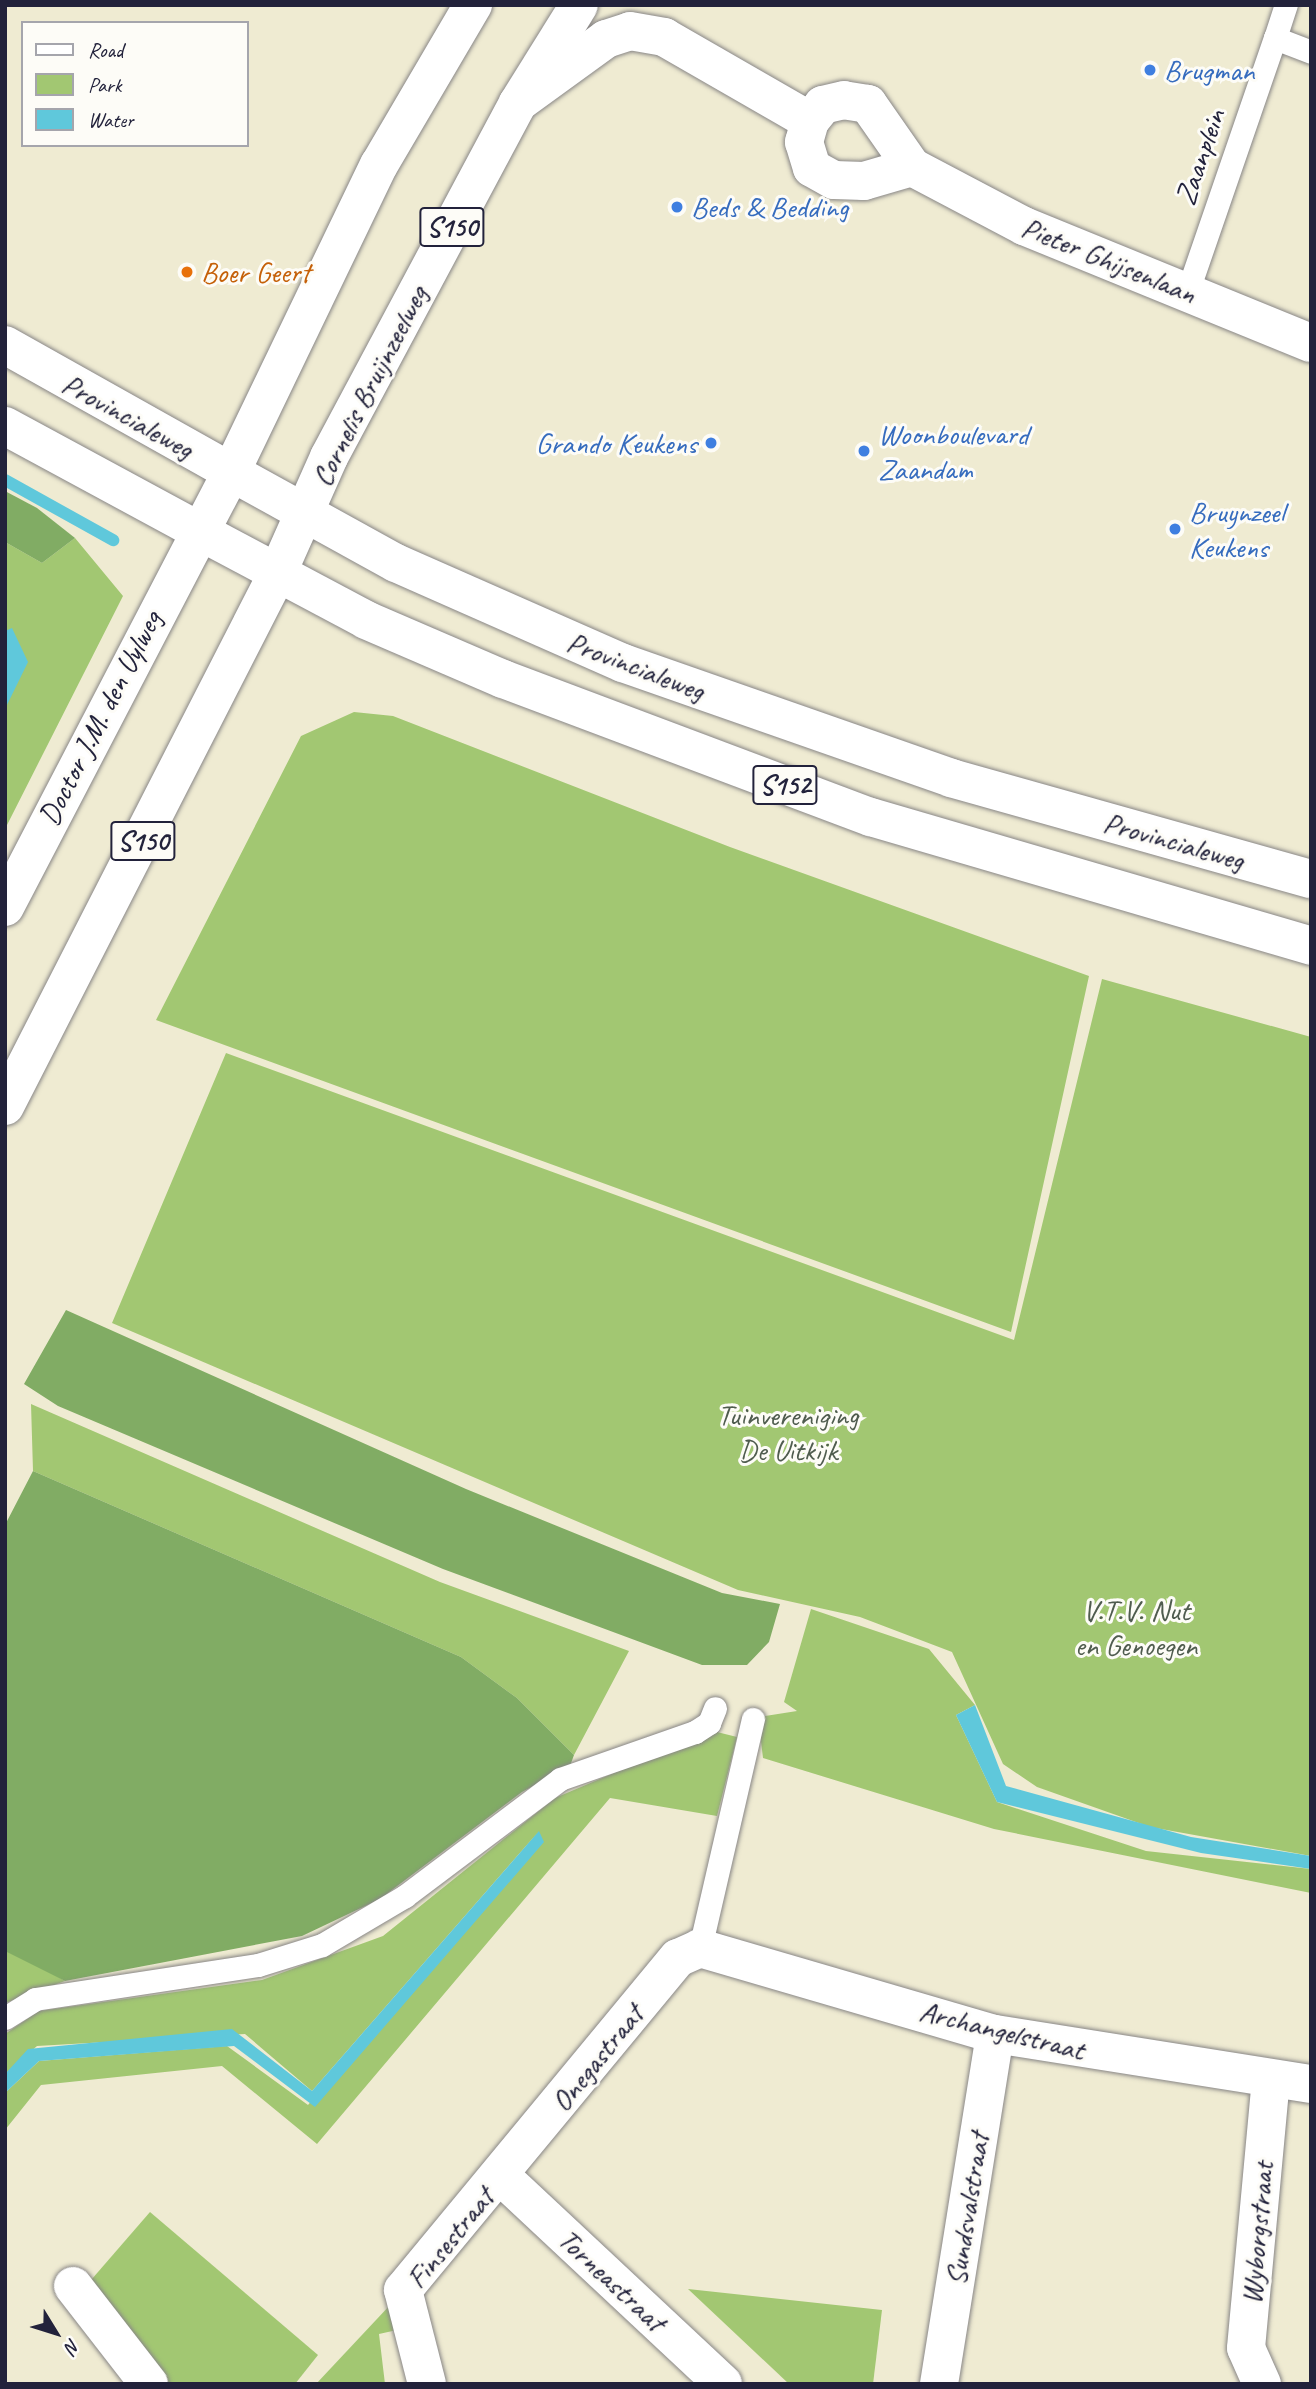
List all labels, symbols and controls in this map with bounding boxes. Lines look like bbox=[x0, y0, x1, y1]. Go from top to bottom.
legend bbox=[21, 21, 248, 147]
text: Road bbox=[88, 37, 123, 63]
place label: Brugman bbox=[1164, 52, 1254, 88]
marker: Brugman bbox=[1142, 62, 1158, 78]
text: Park bbox=[88, 72, 121, 98]
street label: Zaanplein bbox=[1167, 104, 1233, 210]
text: Water bbox=[88, 107, 134, 133]
place label: Beds & Bedding bbox=[691, 189, 848, 225]
marker: Beds & Bedding bbox=[669, 199, 685, 215]
road number: S150 bbox=[419, 202, 485, 252]
street label: Pieter Ghijsenlaan bbox=[1016, 209, 1202, 311]
place label: Boer Geert bbox=[201, 254, 310, 290]
marker: Boer Geert bbox=[179, 264, 195, 280]
street label: Cornelis Bruijnzeelweg bbox=[303, 280, 435, 492]
street label: Provincialeweg bbox=[56, 365, 200, 467]
place label: Woonboulevard Zaandam bbox=[878, 416, 1029, 486]
place label: Grando Keukens bbox=[536, 425, 697, 461]
marker: Grando Keukens bbox=[703, 435, 719, 451]
marker: Woonboulevard Zaandam bbox=[856, 443, 872, 459]
place label: Bruynzeel Keukens bbox=[1189, 494, 1284, 564]
marker: Bruynzeel Keukens bbox=[1167, 521, 1183, 537]
street label: Doctor J.M. den Uylweg bbox=[30, 605, 170, 831]
street label: Provincialeweg bbox=[562, 623, 710, 709]
road number: S152 bbox=[752, 760, 818, 810]
street label: Provincialeweg bbox=[1100, 804, 1248, 878]
road number: S150 bbox=[110, 816, 176, 866]
park label: Tuinvereniging De Uitkijk bbox=[718, 1397, 858, 1468]
park label: V.T.V. Nut en Genoegen bbox=[1075, 1592, 1197, 1662]
street label: Archangelstraat bbox=[916, 1992, 1088, 2068]
street label: Onegastraat bbox=[543, 1997, 651, 2119]
street label: Sundsvalstraat bbox=[937, 2130, 997, 2288]
street label: Wyborgstraat bbox=[1233, 2160, 1281, 2306]
street label: Finsestraat bbox=[398, 2180, 502, 2296]
street label: Torneastraat bbox=[551, 2221, 673, 2339]
north arrow bbox=[21, 2298, 91, 2368]
text: N bbox=[59, 2334, 86, 2358]

